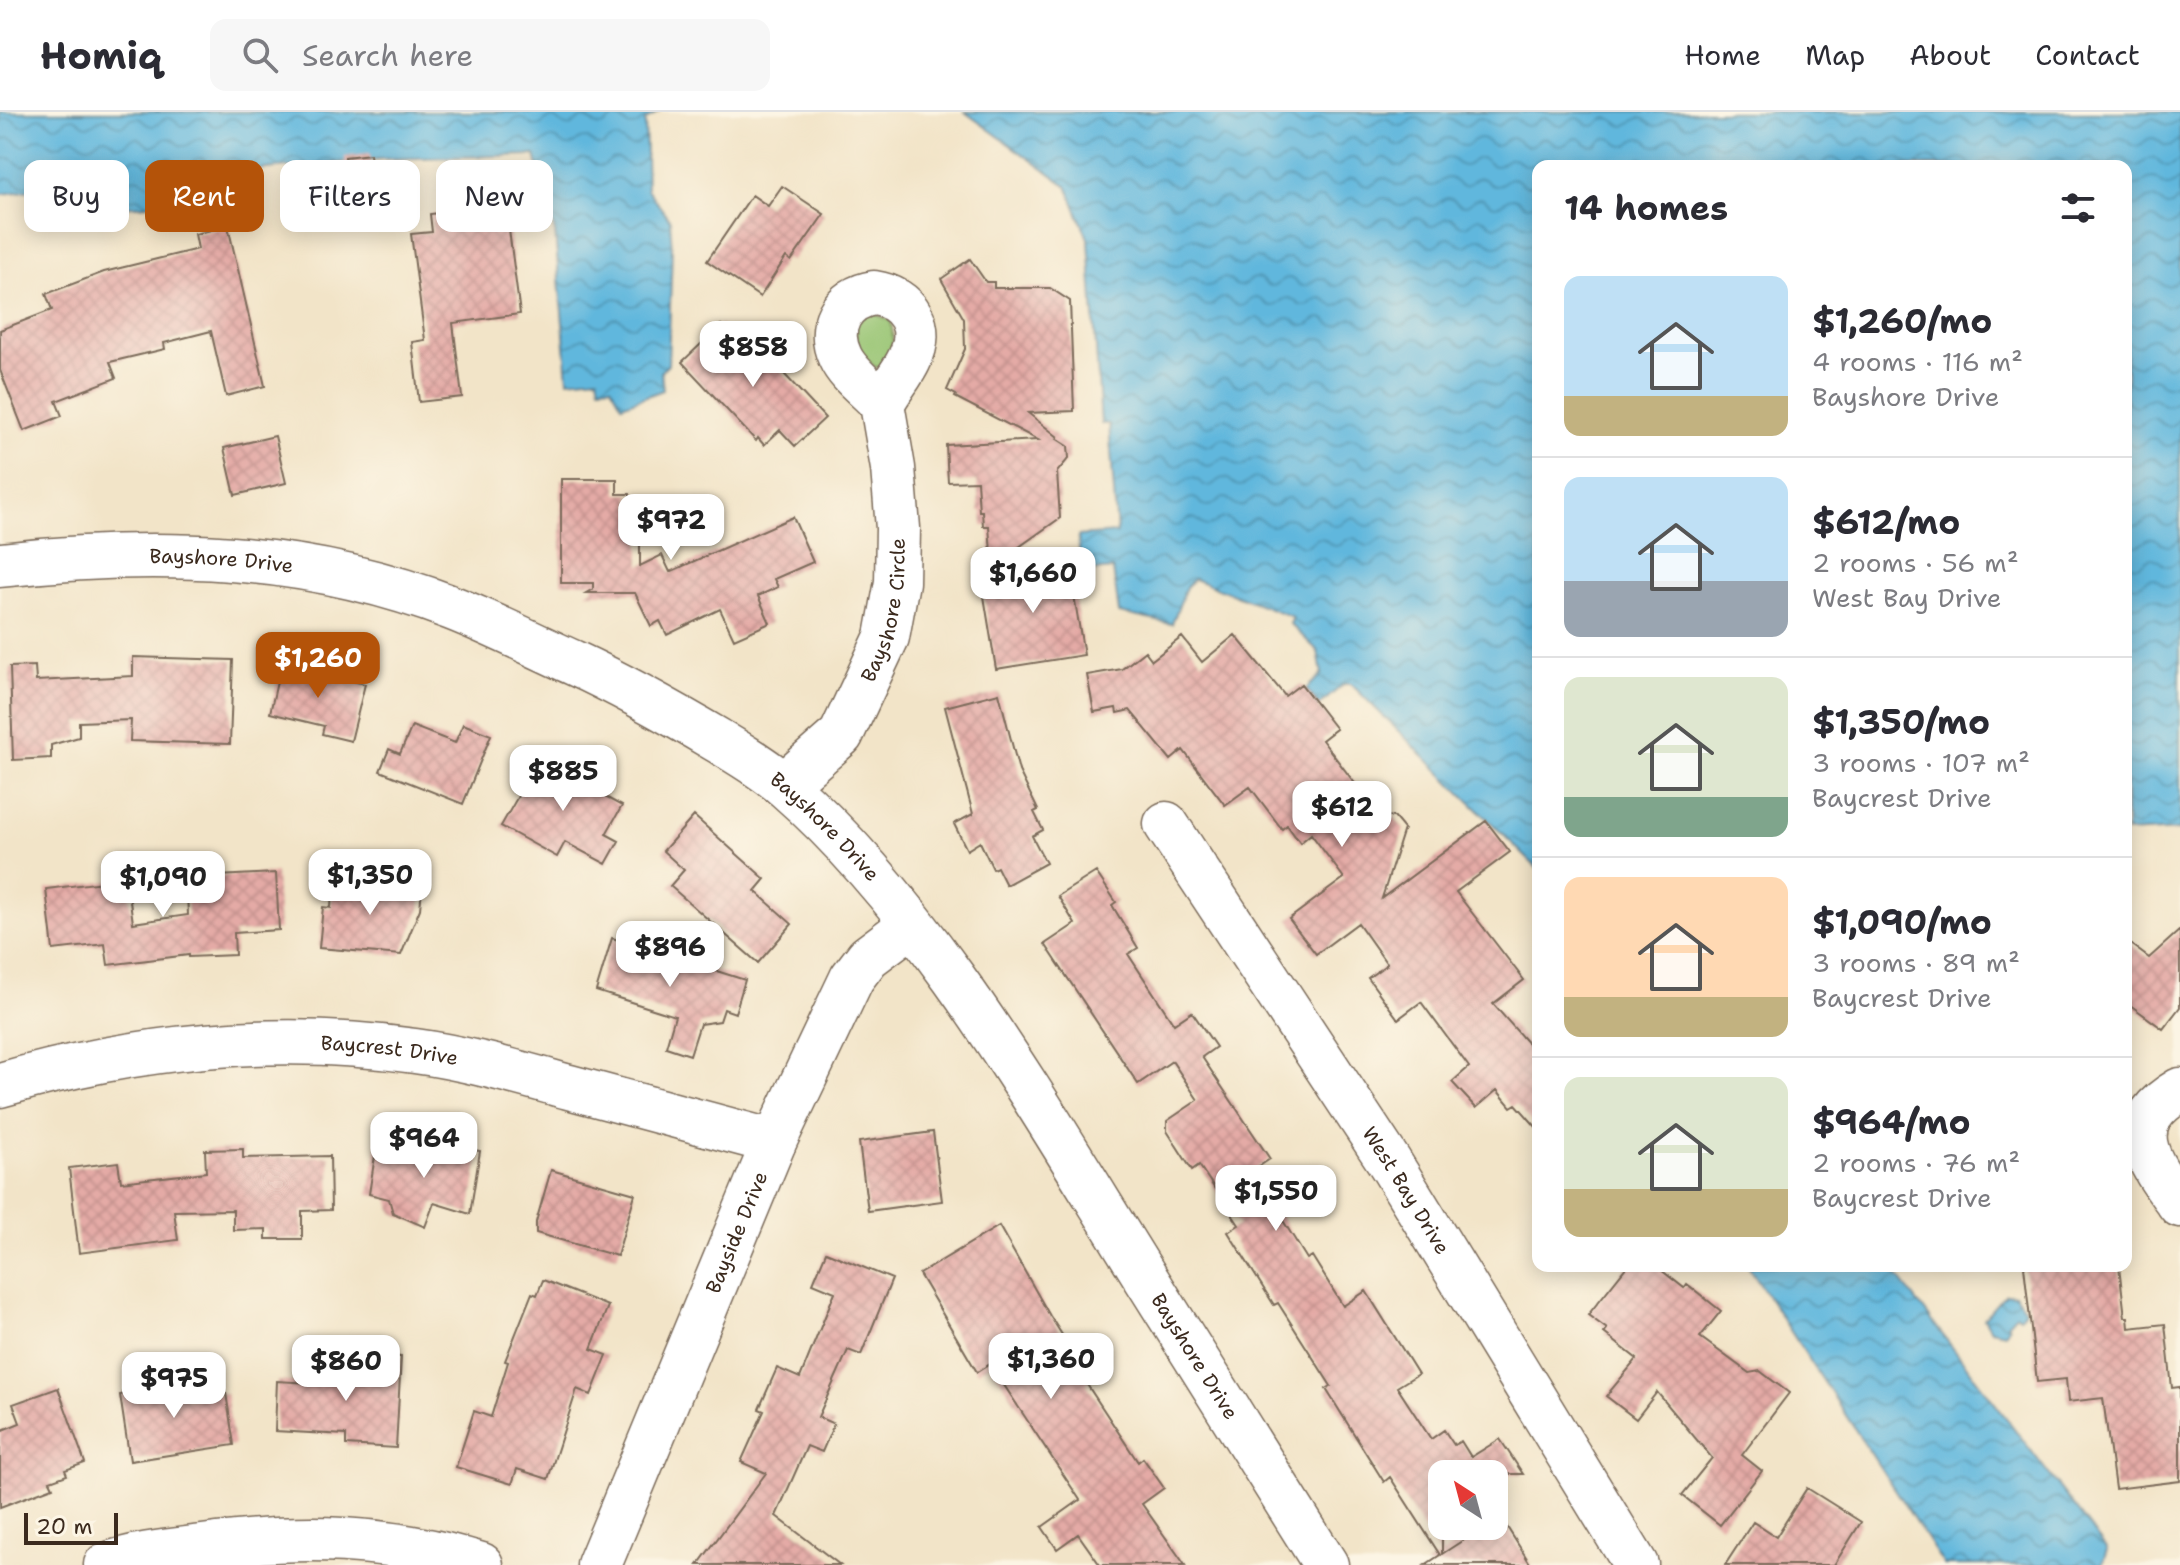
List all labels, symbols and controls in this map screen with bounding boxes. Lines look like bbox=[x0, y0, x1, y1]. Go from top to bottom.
search box bbox=[210, 19, 770, 91]
text: Homiq bbox=[40, 30, 162, 81]
icon: search bbox=[238, 33, 282, 77]
text: Search here bbox=[302, 35, 473, 76]
text: Home bbox=[1684, 36, 1761, 74]
text: Map bbox=[1805, 36, 1865, 74]
text: About bbox=[1909, 36, 1991, 74]
text: Contact bbox=[2035, 36, 2140, 74]
chip: Buy bbox=[24, 160, 129, 232]
chip: Rent bbox=[145, 160, 264, 232]
chip: Filters bbox=[280, 160, 420, 232]
chip: New bbox=[436, 160, 553, 232]
text: 14 homes bbox=[1564, 185, 1728, 231]
icon: filters bbox=[2056, 186, 2100, 230]
text: $1,260/mo bbox=[1812, 298, 1992, 344]
icon: home bbox=[1628, 308, 1724, 404]
pin: $858 bbox=[706, 321, 800, 389]
text: $858 bbox=[718, 329, 788, 364]
text: 4 rooms · 116 m² bbox=[1812, 344, 2023, 379]
text: Bayshore Drive bbox=[1812, 379, 1999, 414]
pin: $972 bbox=[624, 494, 718, 562]
text: $612/mo bbox=[1812, 499, 1960, 545]
text: $972 bbox=[636, 502, 706, 537]
icon: home bbox=[1628, 509, 1724, 605]
street label: Bayshore Circle bbox=[855, 538, 911, 686]
street label: Bayshore Drive bbox=[150, 543, 295, 579]
text: 2 rooms · 56 m² bbox=[1812, 545, 2019, 580]
pin: $1,660 bbox=[968, 547, 1098, 615]
text: $1,660 bbox=[989, 555, 1077, 590]
text: West Bay Drive bbox=[1812, 580, 2001, 615]
pin: $1,260 bbox=[253, 632, 383, 700]
text: $1,260 bbox=[274, 640, 362, 675]
text: $1,350/mo bbox=[1812, 699, 1990, 745]
icon: home bbox=[1628, 709, 1724, 805]
pin: $885 bbox=[516, 745, 610, 813]
text: 3 rooms · 107 m² bbox=[1812, 745, 2030, 780]
text: $885 bbox=[528, 753, 598, 788]
street label: Bayshore Drive bbox=[765, 766, 885, 886]
text: Baycrest Drive bbox=[1812, 780, 1992, 815]
pin: $612 bbox=[1295, 781, 1389, 849]
text: $612 bbox=[1310, 789, 1374, 824]
pin: $1,350 bbox=[305, 849, 435, 917]
pin: $1,090 bbox=[98, 851, 228, 919]
text: $1,350 bbox=[327, 857, 413, 892]
text: $1,090 bbox=[119, 859, 207, 894]
text: $1,090/mo bbox=[1812, 899, 1992, 945]
icon: home bbox=[1628, 909, 1724, 1005]
pin: $896 bbox=[623, 921, 717, 989]
text: $896 bbox=[634, 929, 706, 964]
text: 3 rooms · 89 m² bbox=[1812, 945, 2020, 980]
text: Baycrest Drive bbox=[1812, 980, 1992, 1015]
street label: Baycrest Drive bbox=[320, 1030, 461, 1071]
text: $964/mo bbox=[1812, 1099, 1971, 1145]
icon: home bbox=[1628, 1109, 1724, 1205]
pin: $964 bbox=[377, 1112, 471, 1180]
text: $964 bbox=[388, 1120, 460, 1155]
street label: West Bay Drive bbox=[1356, 1121, 1456, 1259]
text: 2 rooms · 76 m² bbox=[1812, 1145, 2020, 1180]
pin: $1,550 bbox=[1211, 1165, 1341, 1233]
street label: Bayside Drive bbox=[700, 1167, 773, 1297]
text: $1,550 bbox=[1233, 1173, 1319, 1208]
text: Baycrest Drive bbox=[1812, 1180, 1992, 1215]
street label: Bayshore Drive bbox=[1146, 1288, 1244, 1424]
pin: $1,360 bbox=[986, 1333, 1116, 1401]
pin: $860 bbox=[299, 1335, 393, 1403]
text: $1,360 bbox=[1007, 1341, 1095, 1376]
text: $860 bbox=[310, 1343, 382, 1378]
pin: $975 bbox=[127, 1352, 221, 1420]
text: $975 bbox=[140, 1360, 208, 1395]
north arrow bbox=[1428, 1460, 1508, 1540]
map controls bbox=[1428, 1460, 1508, 1540]
scale bar bbox=[24, 1509, 118, 1545]
text: 20 m bbox=[36, 1512, 93, 1541]

